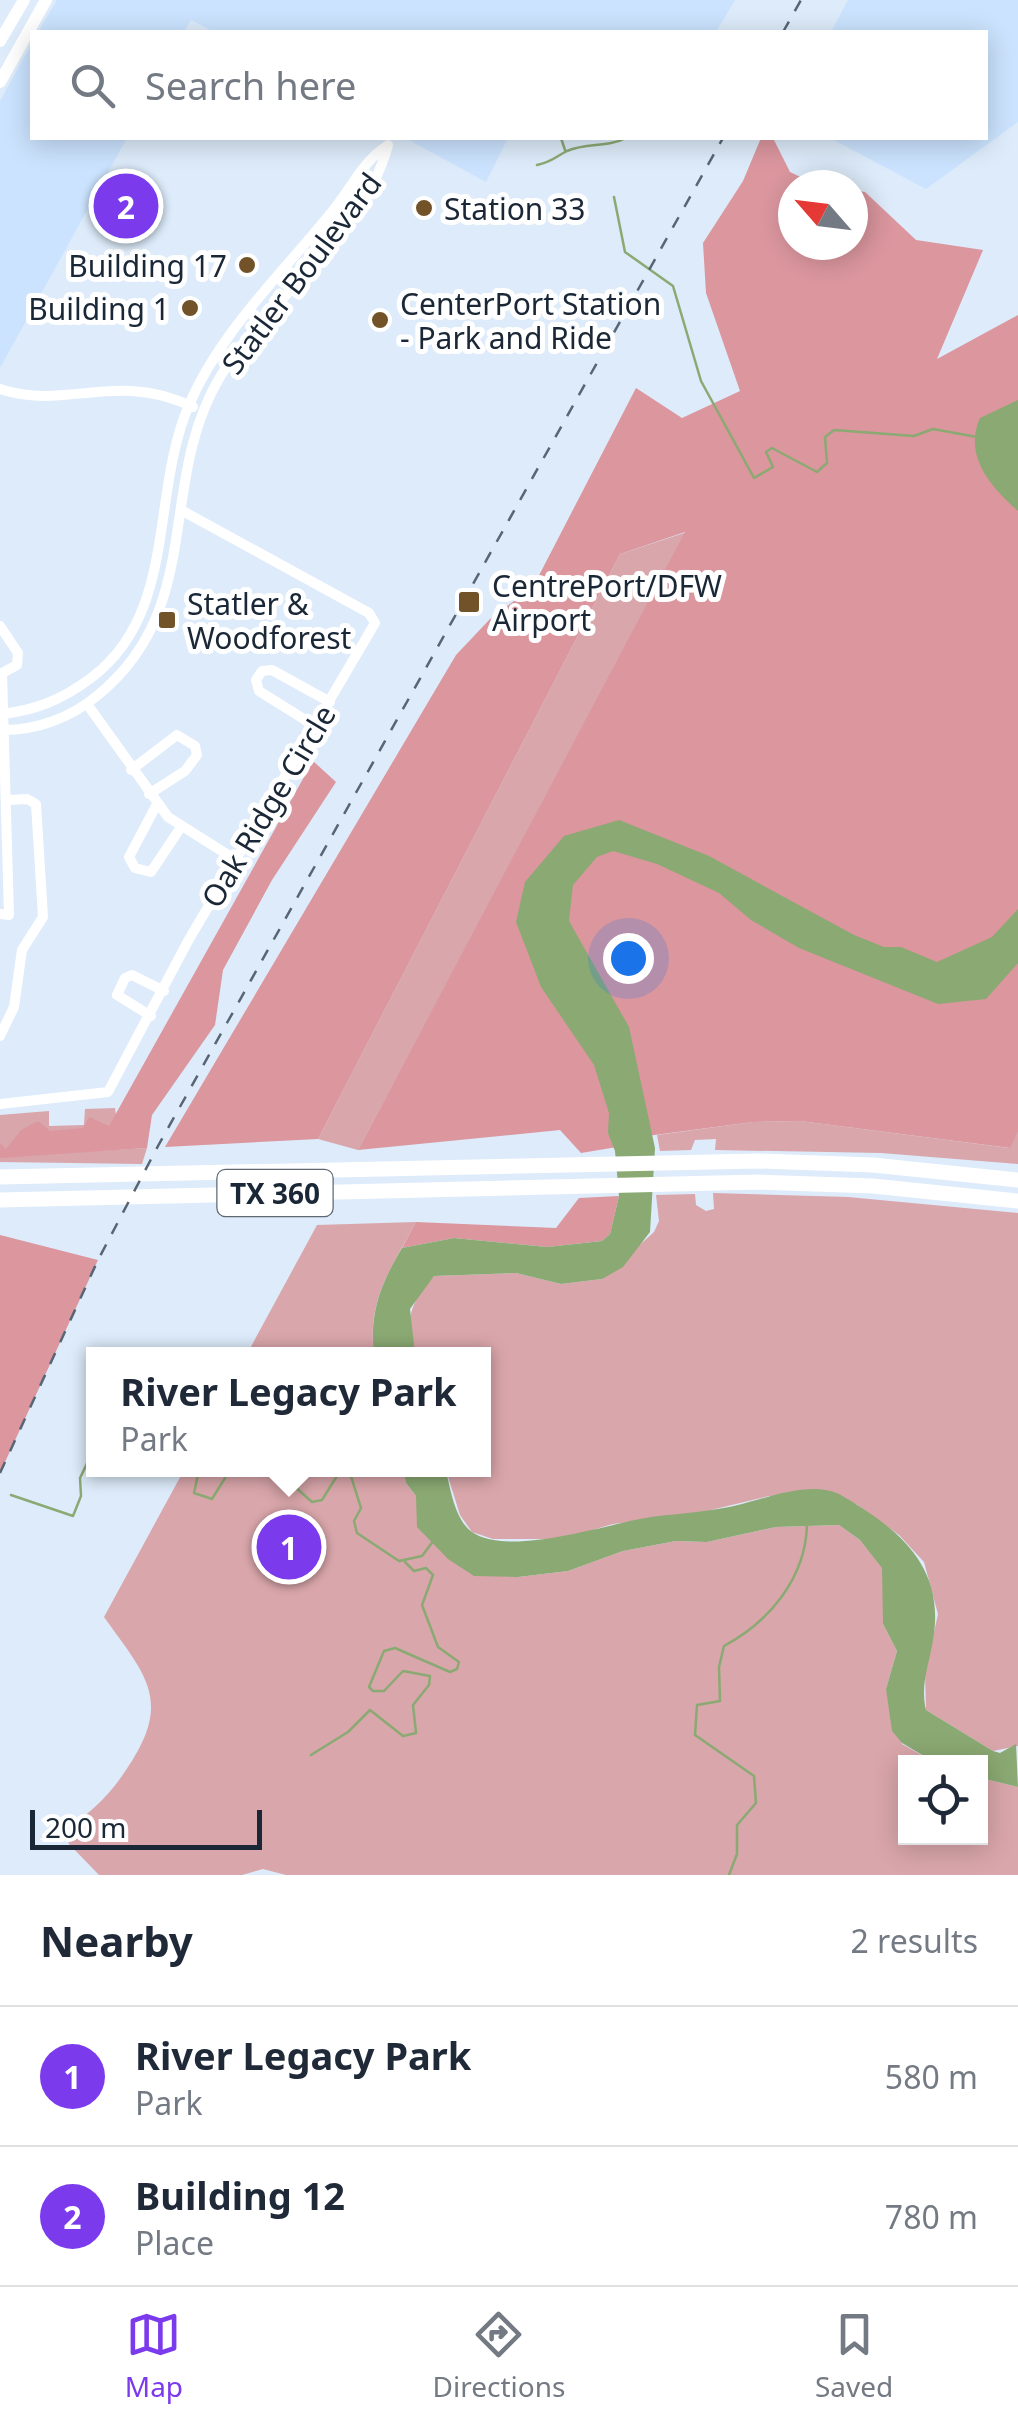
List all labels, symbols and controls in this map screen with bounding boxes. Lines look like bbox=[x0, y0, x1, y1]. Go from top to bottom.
search box bbox=[30, 30, 988, 140]
icon: search bbox=[65, 58, 120, 113]
text: Search here bbox=[145, 59, 356, 111]
street label: Statler Boulevard bbox=[212, 164, 390, 382]
pin: 2 bbox=[94, 168, 158, 244]
north arrow bbox=[778, 170, 868, 260]
place label: Station 33 bbox=[444, 188, 586, 229]
marker: Station 33 bbox=[413, 197, 435, 219]
place label: Building 17 bbox=[68, 245, 227, 286]
marker: Building 17 bbox=[236, 254, 258, 276]
place label: CenterPort Station - Park and Ride bbox=[400, 283, 661, 358]
place label: Building 1 bbox=[28, 288, 170, 329]
marker: Building 1 bbox=[179, 297, 201, 319]
marker: CenterPort Station - Park and Ride bbox=[369, 309, 391, 331]
place label: CentrePort/DFW Airport bbox=[492, 565, 722, 640]
place label: Statler & Woodforest bbox=[187, 583, 352, 658]
marker: CentrePort/DFW Airport bbox=[456, 589, 482, 615]
marker: Statler & Woodforest bbox=[156, 609, 178, 631]
street label: Oak Ridge Circle bbox=[191, 697, 345, 915]
your location bbox=[603, 933, 654, 984]
road number: TX 360 bbox=[218, 1170, 332, 1216]
popup bbox=[86, 1347, 491, 1477]
text: River Legacy Park bbox=[120, 1365, 457, 1417]
text: Park bbox=[120, 1417, 188, 1460]
pin: 1 bbox=[256, 1510, 322, 1584]
map controls bbox=[898, 1755, 988, 1845]
button: locate bbox=[898, 1755, 988, 1845]
scale bar bbox=[30, 1805, 262, 1850]
text: 200 m bbox=[45, 1808, 127, 1846]
text: Nearby bbox=[40, 1912, 193, 1969]
text: 2 results bbox=[851, 1919, 978, 1962]
text: River Legacy Park bbox=[135, 2029, 471, 2081]
text: 1 bbox=[63, 2055, 82, 2098]
text: 580 m bbox=[885, 2055, 978, 2098]
text: Park bbox=[135, 2081, 203, 2124]
text: Building 12 bbox=[135, 2169, 345, 2221]
text: 2 bbox=[63, 2195, 82, 2238]
text: 780 m bbox=[885, 2195, 978, 2238]
text: Place bbox=[135, 2221, 214, 2264]
tab: Map bbox=[125, 2307, 183, 2405]
tab: Directions bbox=[433, 2307, 565, 2405]
tab: Saved bbox=[815, 2307, 893, 2405]

